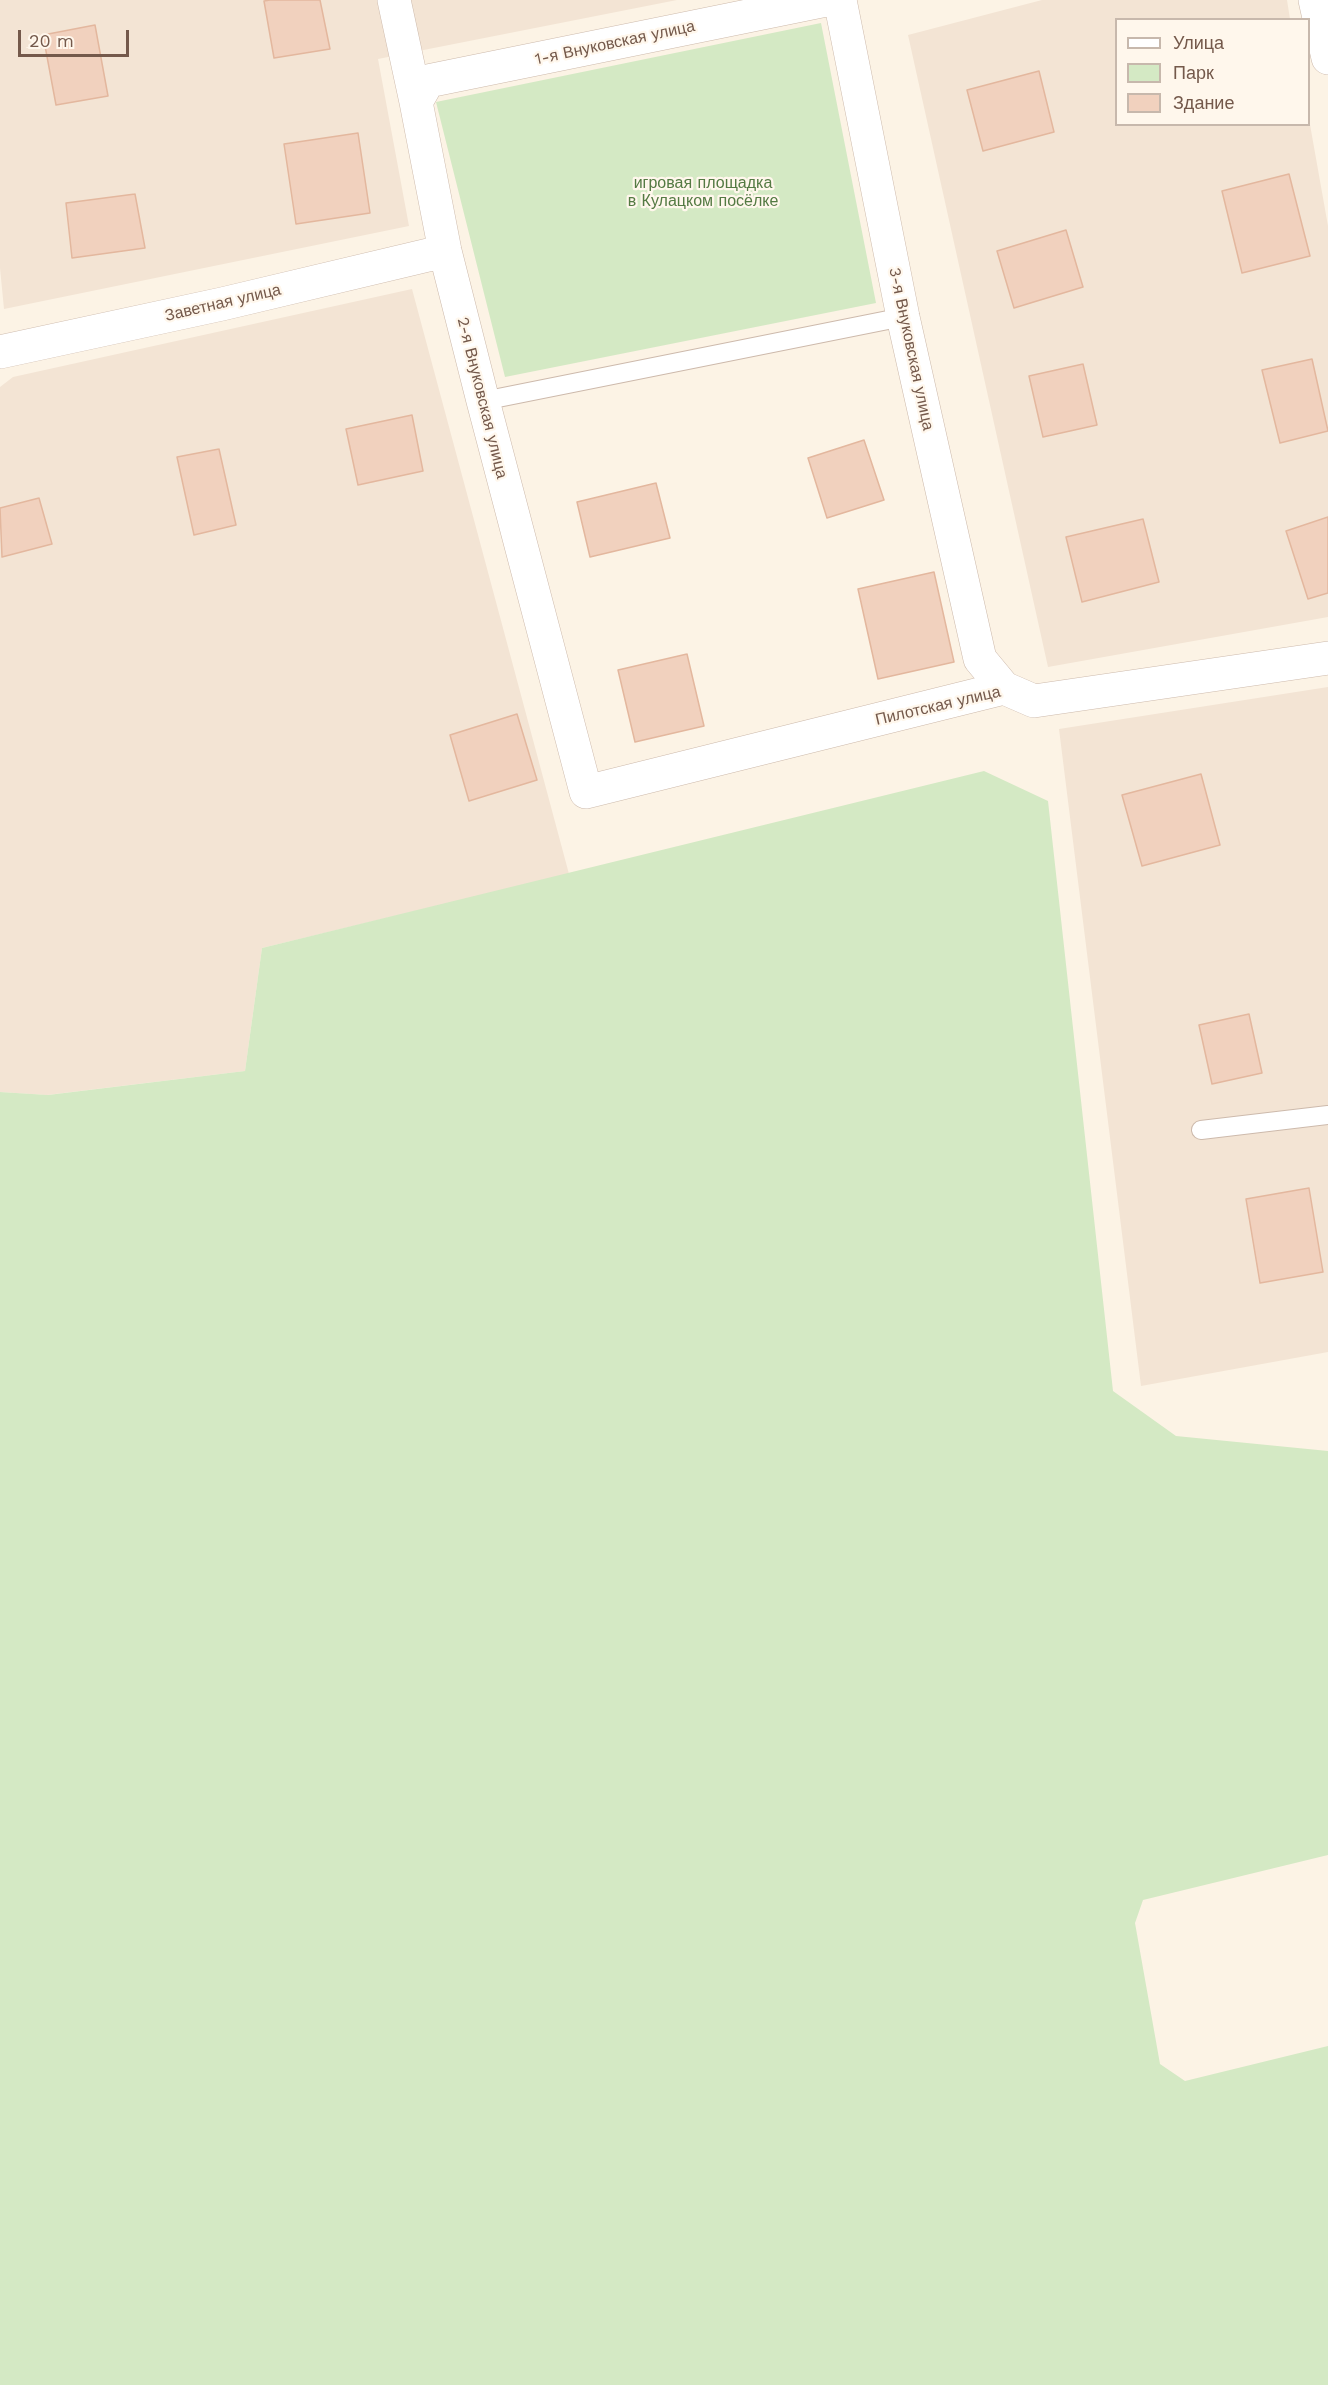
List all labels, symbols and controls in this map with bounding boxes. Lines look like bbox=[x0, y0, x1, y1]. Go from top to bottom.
street label: 1-я Внуковская улица bbox=[533, 17, 697, 69]
scale bar bbox=[21, 18, 132, 56]
legend bbox=[1115, 18, 1310, 126]
text: 20 m bbox=[29, 30, 74, 51]
text: Улица bbox=[1173, 32, 1224, 53]
text: Парк bbox=[1173, 62, 1214, 83]
text: Здание bbox=[1173, 92, 1234, 113]
park label: игровая площадка в Кулацком посёлке bbox=[628, 173, 778, 211]
street label: 3-я Внуковская улица bbox=[884, 266, 938, 432]
street label: Заветная улица bbox=[163, 280, 283, 326]
street label: 2-я Внуковская улица bbox=[453, 315, 511, 481]
street label: Пилотская улица bbox=[873, 682, 1003, 730]

